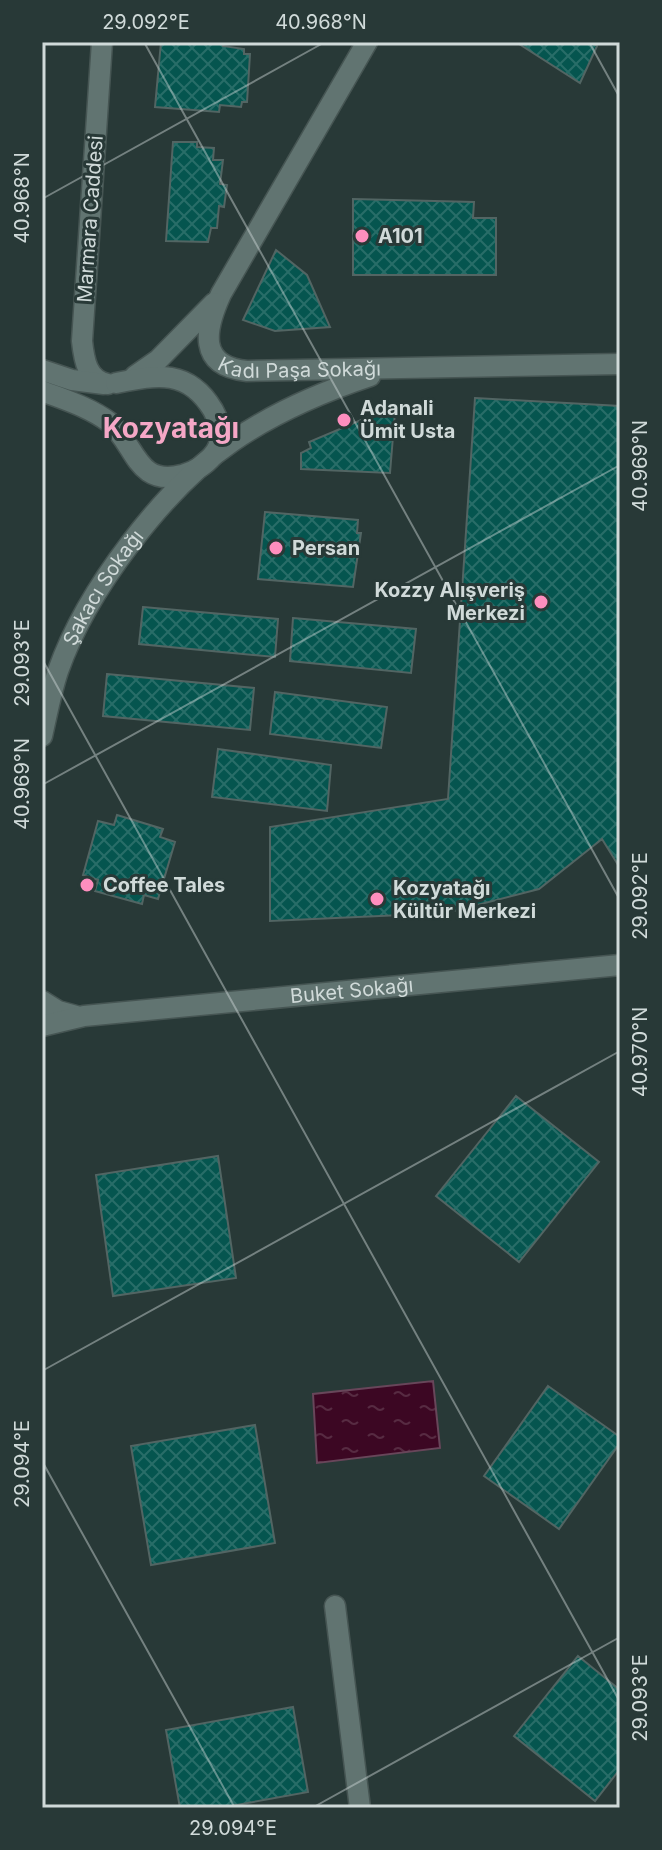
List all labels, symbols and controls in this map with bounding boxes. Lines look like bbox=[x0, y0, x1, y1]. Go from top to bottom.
text: 29.092°E bbox=[102, 10, 190, 34]
text: 40.968°N bbox=[275, 10, 367, 34]
street label: Marmara Caddesi bbox=[72, 135, 108, 303]
text: 40.968°N bbox=[10, 152, 34, 244]
place label: A101 bbox=[378, 224, 423, 248]
marker: A101 bbox=[353, 227, 371, 245]
street label: Kadı Paşa Sokağı bbox=[214, 352, 381, 383]
place label: Adanali Ümit Usta bbox=[360, 396, 455, 443]
district label: Kozyatağı bbox=[103, 411, 239, 445]
marker: Adanali Ümit Usta bbox=[335, 411, 353, 429]
text: 40.969°N bbox=[628, 420, 652, 512]
street label: Şakacı Sokağı bbox=[58, 525, 148, 649]
place label: Persan bbox=[292, 536, 360, 560]
marker: Persan bbox=[267, 539, 285, 557]
place label: Kozzy Alışveriş Merkezi bbox=[374, 578, 525, 625]
marker: Kozzy Alışveriş Merkezi bbox=[532, 593, 550, 611]
text: 29.093°E bbox=[10, 619, 34, 707]
text: 40.969°N bbox=[10, 738, 34, 830]
text: 29.092°E bbox=[628, 852, 652, 940]
place label: Coffee Tales bbox=[103, 873, 225, 897]
marker: Coffee Tales bbox=[78, 876, 96, 894]
place label: Kozyatağı Kültür Merkezi bbox=[393, 876, 536, 923]
marker: Kozyatağı Kültür Merkezi bbox=[368, 890, 386, 908]
street label: Buket Sokağı bbox=[289, 973, 414, 1008]
text: 40.970°N bbox=[628, 1007, 652, 1097]
text: 29.094°E bbox=[10, 1420, 34, 1508]
text: 29.093°E bbox=[628, 1654, 652, 1742]
text: 29.094°E bbox=[189, 1816, 277, 1840]

